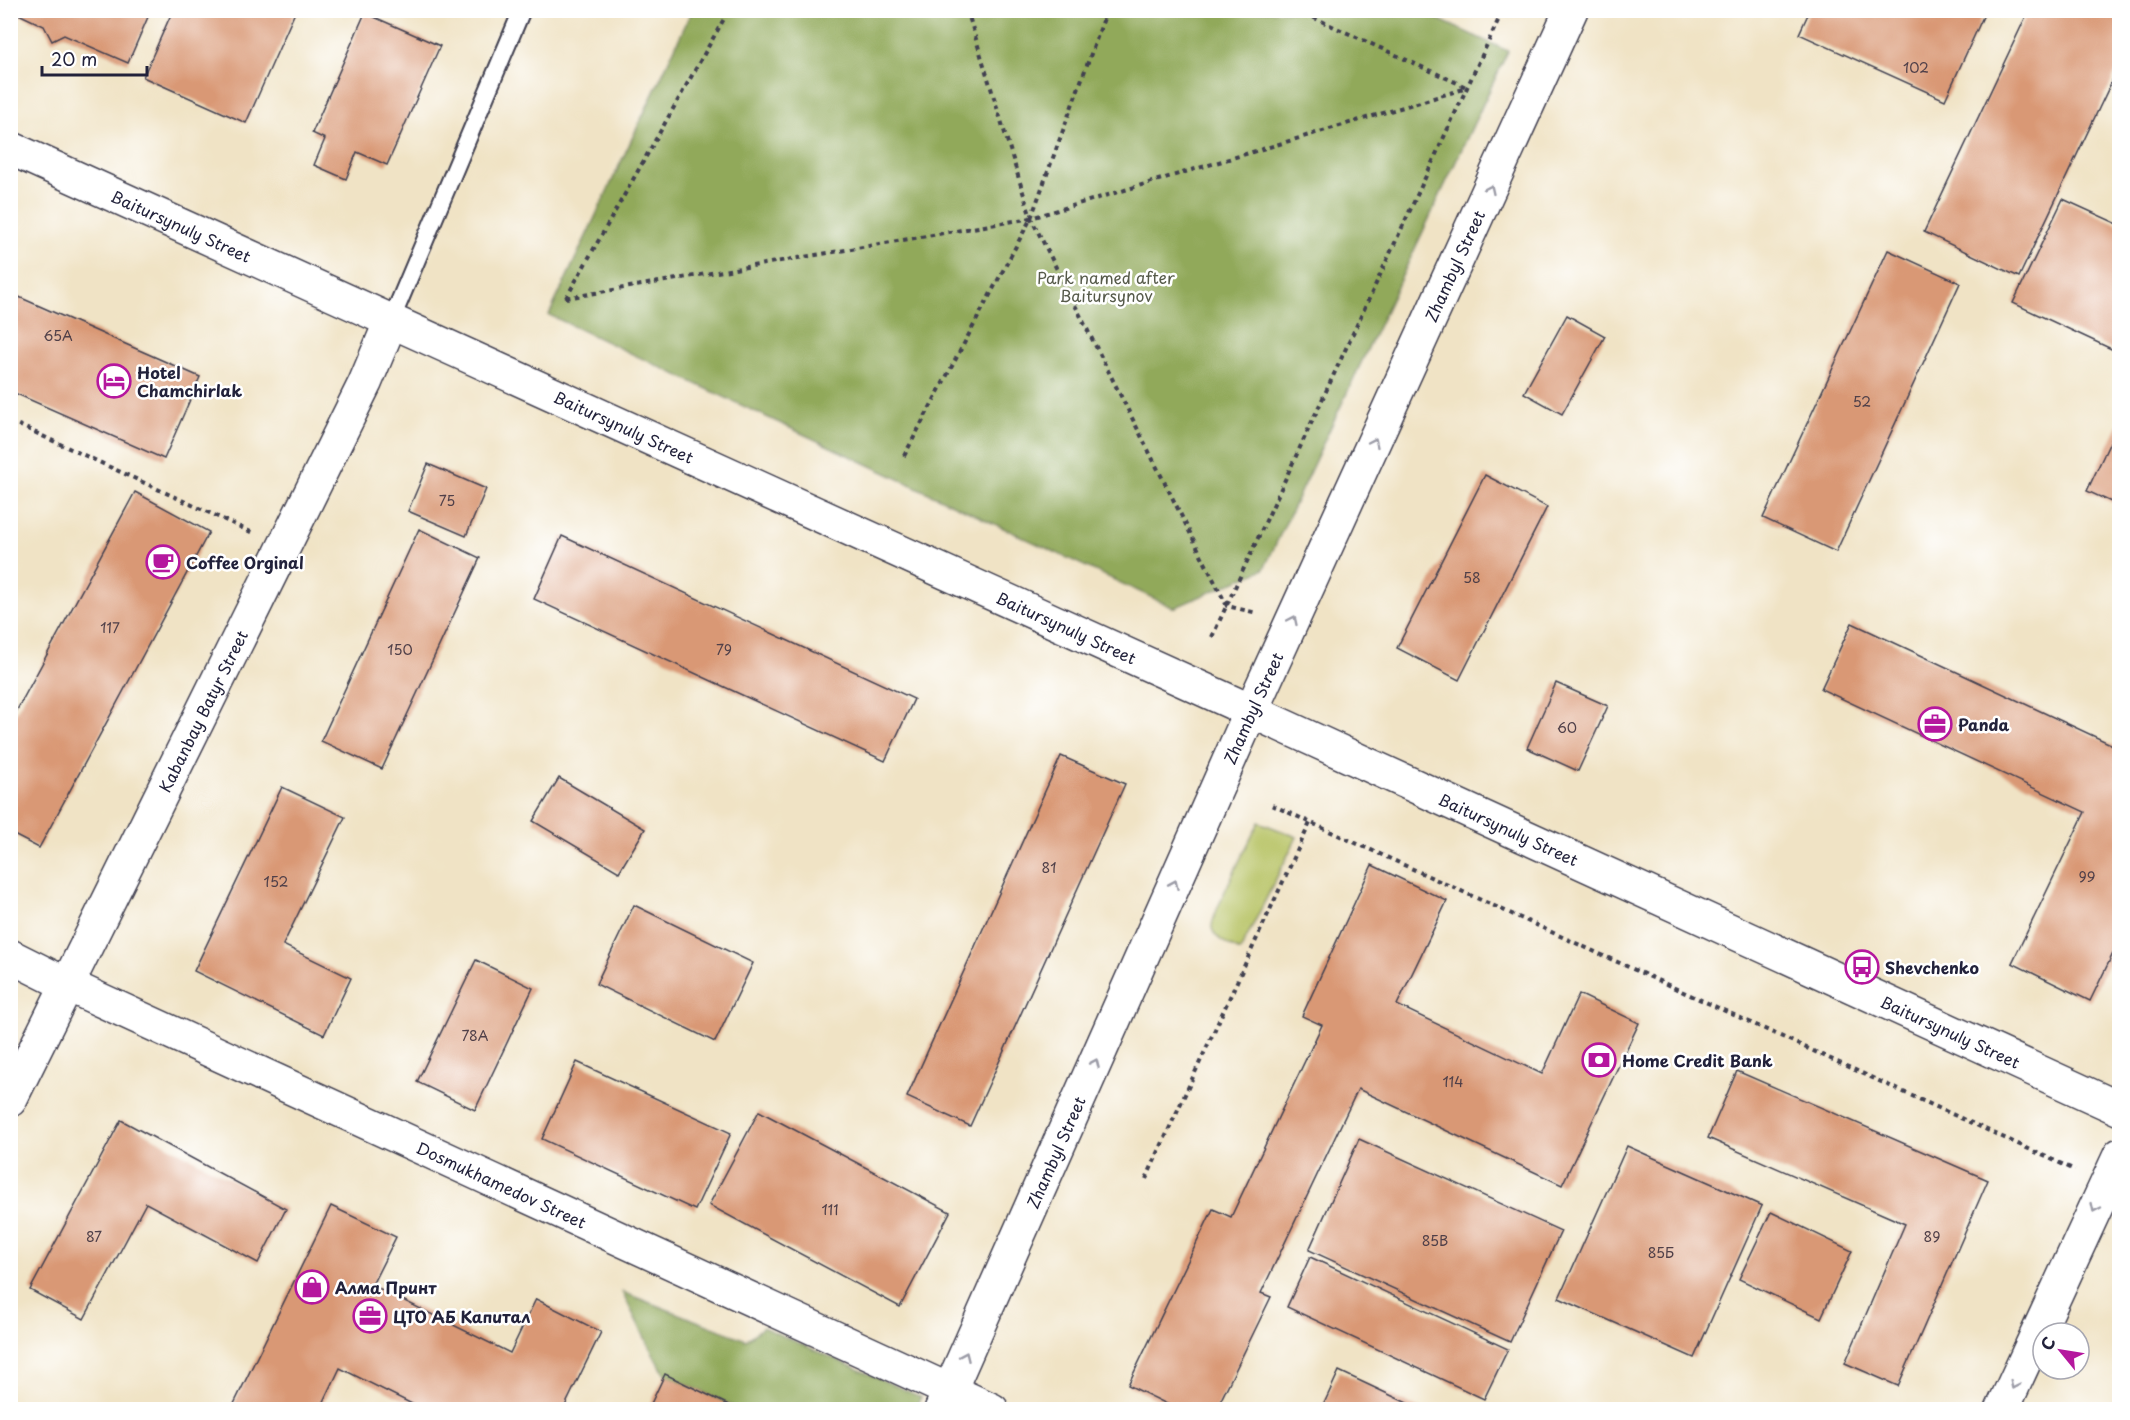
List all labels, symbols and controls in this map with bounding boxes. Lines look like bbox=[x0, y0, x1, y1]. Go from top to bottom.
scale bar bbox=[42, 39, 147, 77]
text: 20 m bbox=[51, 45, 97, 72]
house number: 102 bbox=[1903, 57, 1929, 78]
street label: Baitursynuly Street bbox=[107, 183, 256, 268]
one-way arrow bbox=[1483, 184, 1495, 195]
street label: Zhambyl Street bbox=[1418, 206, 1490, 326]
park label: Park named after Baitursynov bbox=[1037, 265, 1175, 307]
house number: 65А bbox=[43, 325, 73, 346]
place label: Hotel Chamchirlak bbox=[137, 360, 242, 402]
hotel icon: Hotel Chamchirlak bbox=[96, 363, 132, 399]
street label: Baitursynuly Street bbox=[550, 384, 698, 469]
house number: 52 bbox=[1853, 391, 1871, 412]
one-way arrow bbox=[1367, 438, 1379, 449]
house number: 75 bbox=[439, 490, 455, 511]
cafe icon: Coffee Orginal bbox=[145, 544, 181, 580]
place label: Coffee Orginal bbox=[186, 550, 304, 574]
house number: 58 bbox=[1463, 567, 1481, 588]
street label: Baitursynuly Street bbox=[992, 585, 1141, 670]
one-way arrow bbox=[1286, 615, 1298, 626]
house number: 117 bbox=[100, 617, 120, 638]
street label: Kabanbay Batyr Street bbox=[152, 626, 253, 796]
house number: 150 bbox=[387, 639, 413, 660]
house number: 79 bbox=[716, 639, 732, 660]
street label: Zhambyl Street bbox=[1217, 648, 1288, 768]
office icon: Panda bbox=[1917, 706, 1953, 742]
place label: Panda bbox=[1958, 712, 2009, 736]
house number: 60 bbox=[1557, 717, 1577, 738]
street label: Baitursynuly Street bbox=[1435, 787, 1583, 872]
house number: 81 bbox=[1042, 857, 1056, 878]
house number: 99 bbox=[2078, 866, 2096, 887]
house number: 152 bbox=[264, 871, 288, 892]
one-way arrow bbox=[1167, 880, 1179, 891]
bus stop icon: Shevchenko bbox=[1844, 949, 1880, 985]
place label: Shevchenko bbox=[1885, 955, 1979, 979]
street label: Baitursynuly Street bbox=[1877, 989, 2025, 1074]
house number: 78А bbox=[461, 1025, 489, 1046]
bank icon: Home Credit Bank bbox=[1581, 1042, 1617, 1078]
place label: Home Credit Bank bbox=[1622, 1048, 1773, 1072]
one-way arrow bbox=[1088, 1058, 1100, 1069]
house number: 114 bbox=[1443, 1071, 1464, 1092]
street label: Zhambyl Street bbox=[1020, 1092, 1091, 1212]
street label: Dosmukhamedov Street bbox=[413, 1135, 591, 1234]
house number: 111 bbox=[821, 1199, 839, 1220]
one-way arrow bbox=[2091, 1201, 2103, 1212]
house number: 87 bbox=[86, 1226, 102, 1247]
house number: 89 bbox=[1924, 1226, 1940, 1247]
house number: 85В bbox=[1422, 1230, 1448, 1251]
house number: 85Б bbox=[1648, 1242, 1674, 1263]
shop icon: Алма Принт bbox=[294, 1269, 330, 1305]
place label: Алма Принт bbox=[335, 1275, 437, 1299]
office icon: ЦТО АБ Капитал bbox=[352, 1298, 388, 1334]
place label: ЦТО АБ Капитал bbox=[393, 1304, 531, 1328]
north arrow bbox=[2031, 1321, 2091, 1381]
text: С bbox=[2034, 1332, 2061, 1354]
one-way arrow bbox=[957, 1351, 969, 1362]
one-way arrow bbox=[2009, 1379, 2021, 1390]

